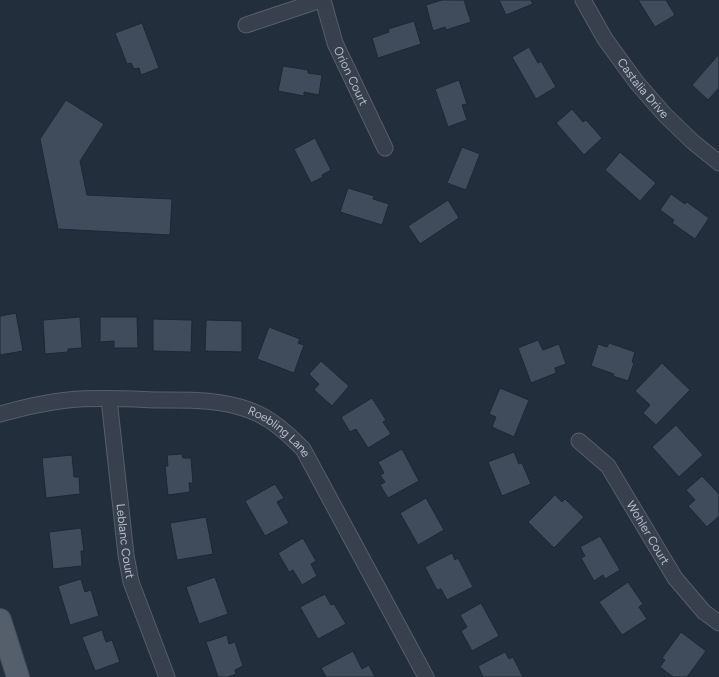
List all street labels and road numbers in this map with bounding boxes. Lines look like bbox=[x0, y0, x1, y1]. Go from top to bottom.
street label: Orion Court bbox=[331, 44, 371, 108]
street label: Castalia Drive bbox=[614, 56, 672, 121]
street label: Roebling Lane bbox=[246, 403, 313, 460]
street label: Wohler Court bbox=[623, 498, 673, 568]
street label: Leblanc Court bbox=[113, 503, 137, 580]

